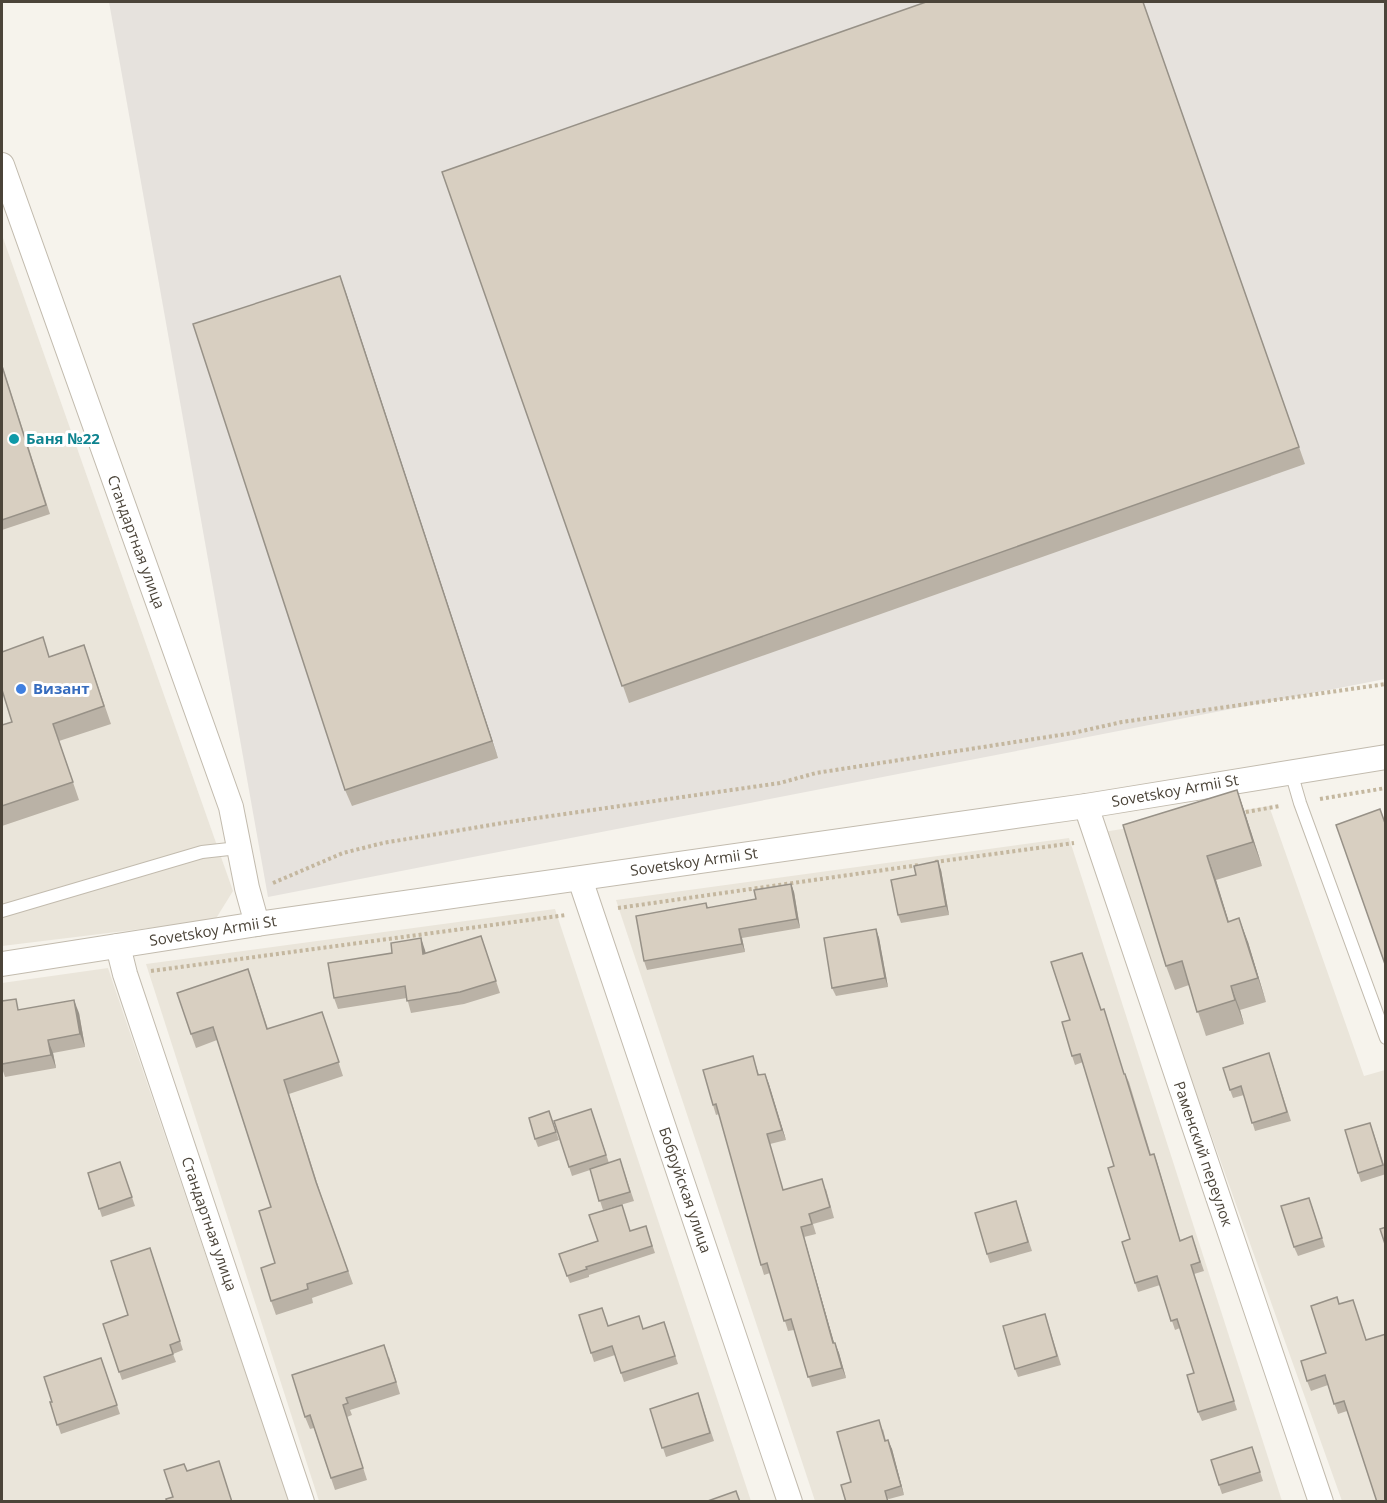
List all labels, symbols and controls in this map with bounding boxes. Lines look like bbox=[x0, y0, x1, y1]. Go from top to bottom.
place label: Баня №22 bbox=[26, 428, 100, 448]
marker: Баня №22 bbox=[7, 432, 21, 446]
street label: Стандартная улица bbox=[103, 472, 170, 611]
place label: Визант bbox=[33, 678, 90, 698]
marker: Визант bbox=[14, 682, 28, 696]
street label: Sovetskoy Armii St bbox=[1110, 769, 1240, 811]
street label: Sovetskoy Armii St bbox=[629, 842, 759, 880]
street label: Sovetskoy Armii St bbox=[148, 910, 278, 950]
street label: Раменский переулок bbox=[1170, 1078, 1238, 1229]
street label: Бобруйская улица bbox=[655, 1124, 717, 1255]
street label: Стандартная улица bbox=[178, 1154, 242, 1294]

